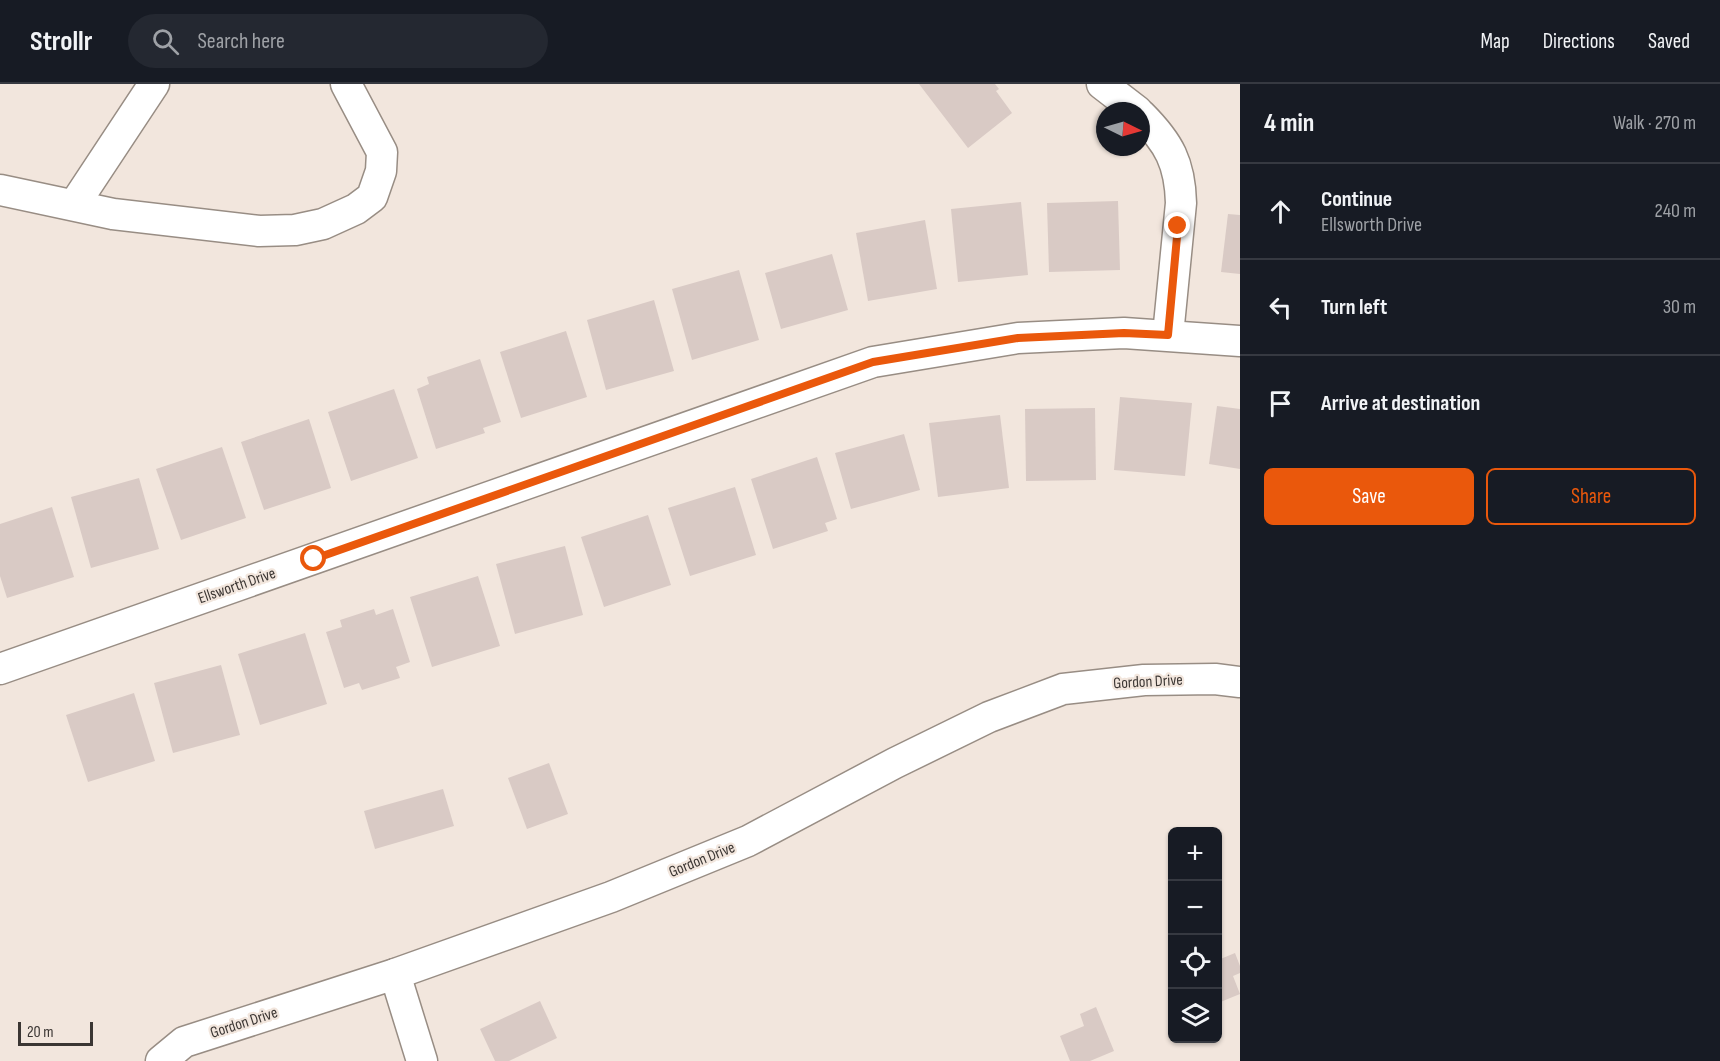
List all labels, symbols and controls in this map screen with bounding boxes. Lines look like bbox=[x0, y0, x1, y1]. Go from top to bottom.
search box bbox=[128, 14, 548, 68]
text: Strollr bbox=[30, 25, 92, 58]
icon: search bbox=[149, 25, 182, 58]
text: Search here bbox=[197, 28, 285, 55]
text: Map bbox=[1480, 29, 1510, 54]
text: Directions bbox=[1543, 29, 1615, 54]
text: Saved bbox=[1648, 29, 1690, 54]
north arrow bbox=[1096, 102, 1150, 156]
text: 4 min bbox=[1264, 108, 1314, 139]
text: Walk · 270 m bbox=[1613, 111, 1696, 135]
text: Continue bbox=[1321, 186, 1392, 213]
icon: ahead bbox=[1264, 195, 1297, 228]
text: 240 m bbox=[1655, 199, 1696, 223]
route end bbox=[1164, 212, 1190, 238]
text: Ellsworth Drive bbox=[1321, 213, 1422, 237]
icon: left bbox=[1264, 291, 1297, 324]
text: Turn left bbox=[1321, 294, 1387, 321]
text: 30 m bbox=[1663, 295, 1696, 319]
icon: arrive bbox=[1264, 387, 1297, 420]
text: Arrive at destination bbox=[1321, 390, 1480, 417]
button: Save bbox=[1264, 468, 1474, 525]
button: Share bbox=[1486, 468, 1696, 525]
route start bbox=[300, 545, 326, 571]
street label: Ellsworth Drive bbox=[196, 564, 278, 608]
street label: Gordon Drive bbox=[1113, 671, 1183, 693]
map controls bbox=[1168, 827, 1222, 1043]
button: + bbox=[1168, 827, 1222, 881]
street label: Gordon Drive bbox=[666, 838, 738, 882]
button: − bbox=[1168, 881, 1222, 935]
button: locate bbox=[1168, 935, 1222, 989]
button: layers bbox=[1168, 989, 1222, 1043]
street label: Gordon Drive bbox=[208, 1003, 280, 1043]
scale bar bbox=[18, 1019, 93, 1046]
text: 20 m bbox=[27, 1023, 54, 1042]

